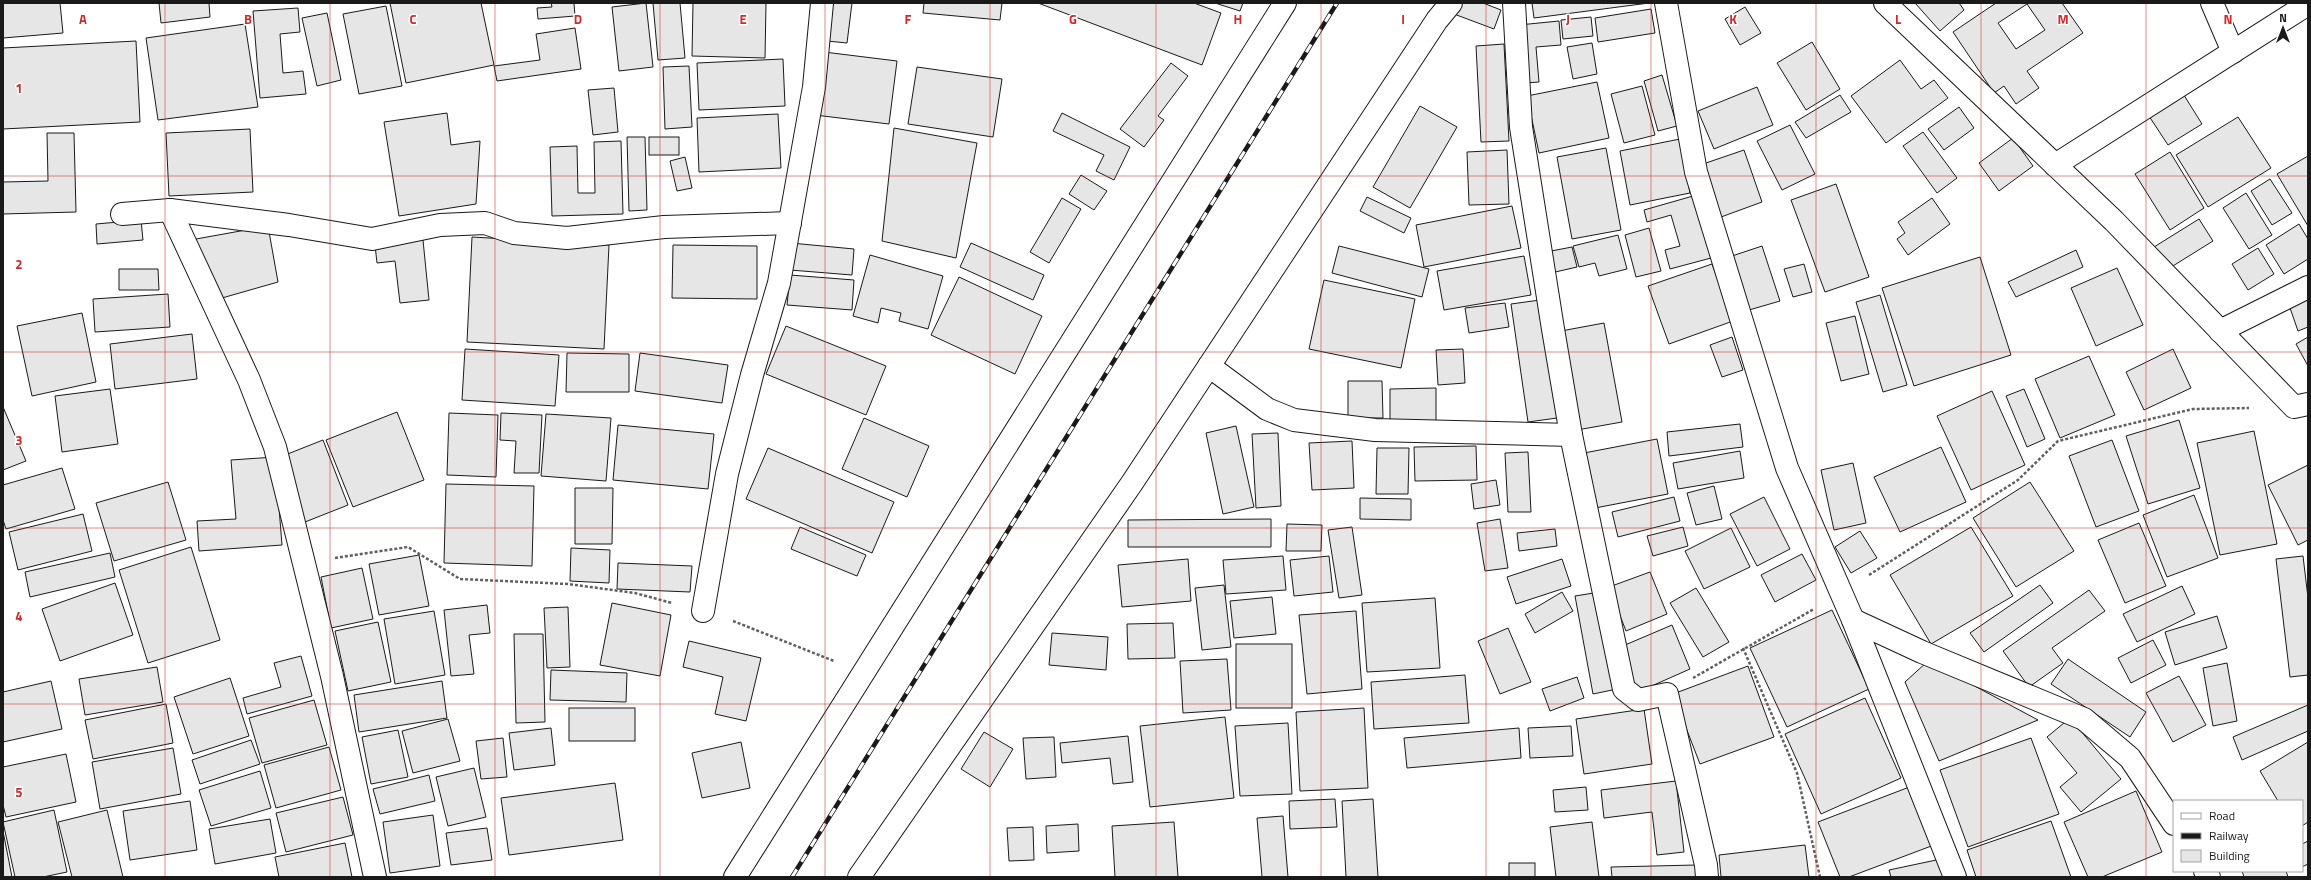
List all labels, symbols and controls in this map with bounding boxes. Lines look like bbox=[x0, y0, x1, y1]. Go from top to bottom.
north arrow bbox=[2263, 8, 2303, 48]
text: A bbox=[79, 9, 87, 29]
text: B bbox=[244, 9, 252, 29]
text: C bbox=[409, 9, 417, 29]
text: D bbox=[574, 9, 582, 29]
text: E bbox=[739, 9, 747, 29]
text: F bbox=[905, 9, 912, 29]
text: G bbox=[1069, 9, 1077, 29]
text: H bbox=[1234, 9, 1242, 29]
text: I bbox=[1401, 9, 1405, 29]
text: J bbox=[1566, 9, 1570, 29]
text: K bbox=[1729, 9, 1737, 29]
text: L bbox=[1895, 9, 1901, 29]
text: M bbox=[2057, 9, 2069, 29]
text: N bbox=[2223, 9, 2233, 29]
text: N bbox=[2279, 10, 2287, 26]
text: 1 bbox=[15, 78, 23, 98]
text: 2 bbox=[15, 254, 23, 274]
text: 3 bbox=[15, 430, 23, 450]
text: 4 bbox=[15, 606, 23, 626]
text: 5 bbox=[15, 782, 23, 802]
legend bbox=[2173, 800, 2303, 872]
text: Road bbox=[2209, 806, 2235, 825]
text: Railway bbox=[2209, 826, 2249, 845]
text: Building bbox=[2209, 846, 2250, 865]

